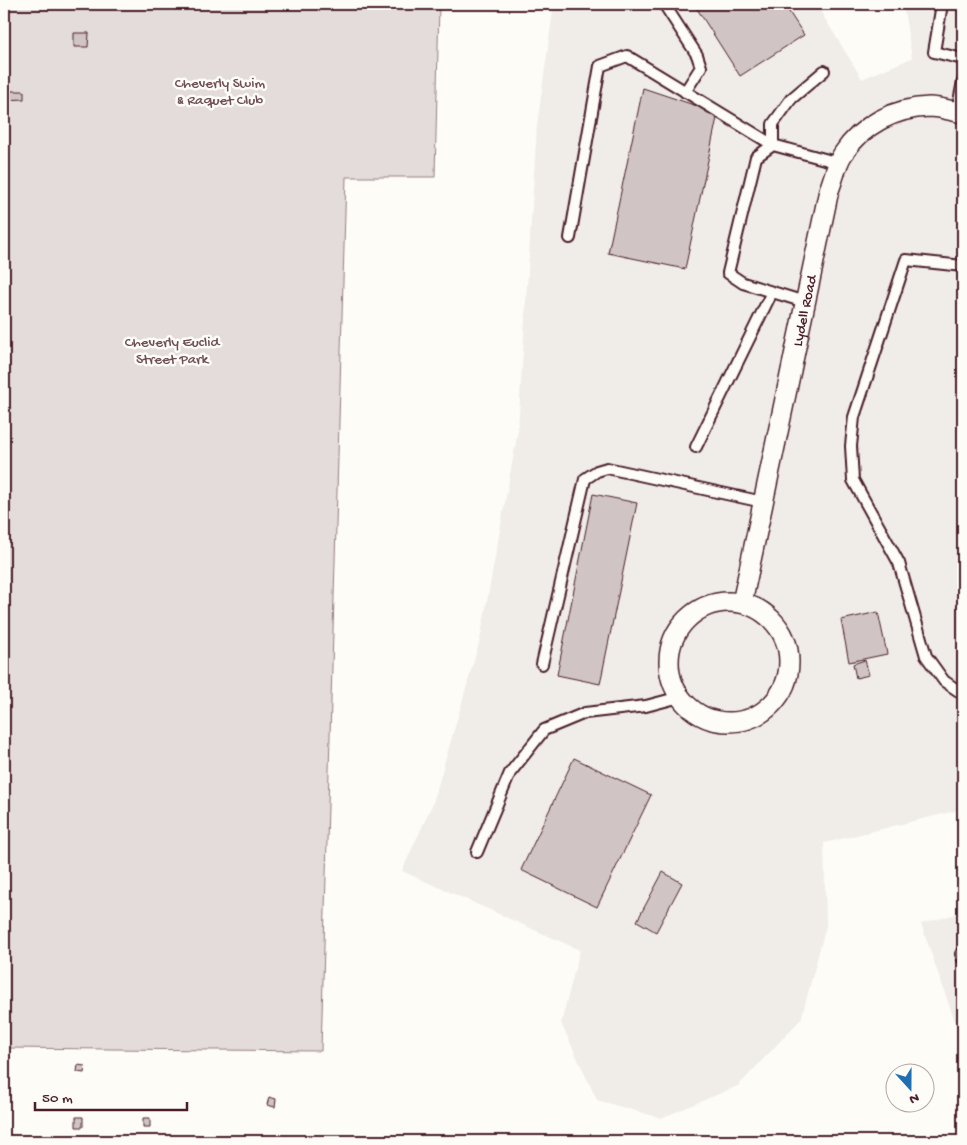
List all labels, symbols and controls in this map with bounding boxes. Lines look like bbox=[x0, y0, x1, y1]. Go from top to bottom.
park label: Cheverly Swim & Raquet Club bbox=[175, 75, 266, 110]
street label: Lydell Road bbox=[789, 272, 822, 348]
park label: Cheverly Euclid Street Park bbox=[125, 334, 221, 369]
north arrow bbox=[884, 1062, 934, 1112]
scale bar bbox=[35, 1080, 188, 1112]
text: N bbox=[906, 1088, 921, 1107]
text: 50 m bbox=[42, 1090, 73, 1108]

